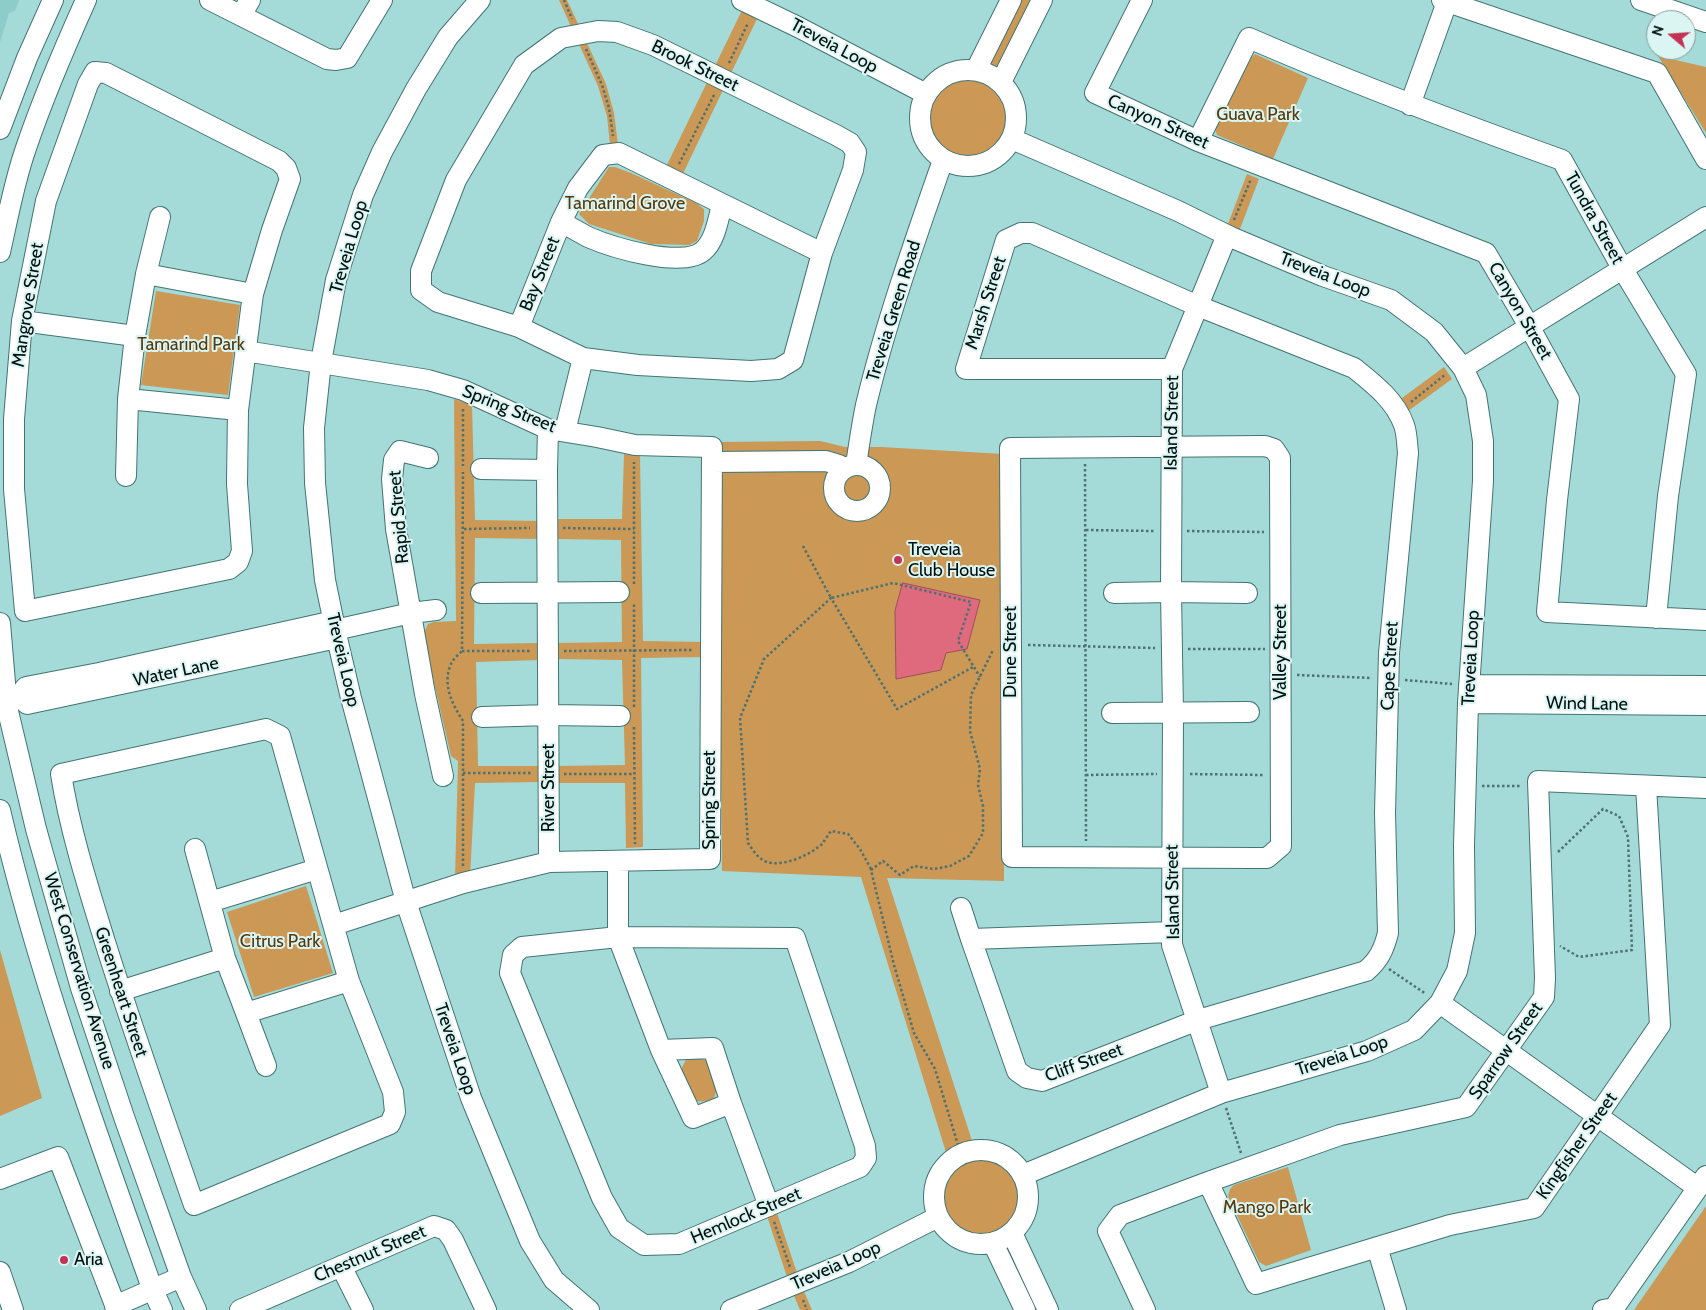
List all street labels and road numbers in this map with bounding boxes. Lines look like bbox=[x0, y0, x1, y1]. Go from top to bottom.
street label: Treveia Loop bbox=[787, 14, 881, 78]
street label: Brook Street bbox=[648, 36, 742, 96]
street label: Canyon Street bbox=[1104, 90, 1212, 154]
street label: Tundra Street bbox=[1560, 168, 1628, 268]
street label: Treveia Loop bbox=[325, 198, 373, 296]
street label: Bay Street bbox=[515, 234, 565, 314]
street label: Treveia Green Road bbox=[862, 238, 926, 384]
street label: Mangrove Street bbox=[8, 241, 48, 369]
street label: Treveia Loop bbox=[1276, 248, 1374, 302]
street label: Marsh Street bbox=[961, 254, 1011, 352]
street label: Canyon Street bbox=[1483, 259, 1557, 363]
street label: Island Street bbox=[1160, 375, 1184, 471]
street label: Spring Street bbox=[459, 380, 559, 438]
street label: Rapid Street bbox=[384, 469, 414, 565]
street label: Valley Street bbox=[1270, 604, 1292, 700]
street label: Dune Street bbox=[1000, 606, 1022, 698]
street label: Treveia Loop bbox=[1458, 610, 1484, 706]
street label: Treveia Loop bbox=[322, 611, 364, 709]
street label: Cape Street bbox=[1377, 621, 1403, 711]
street label: Water Lane bbox=[131, 652, 221, 692]
street label: Wind Lane bbox=[1546, 692, 1628, 716]
street label: River Street bbox=[538, 744, 560, 832]
street label: Spring Street bbox=[699, 750, 721, 850]
street label: Island Street bbox=[1161, 844, 1185, 940]
street label: West Conservation Avenue bbox=[39, 870, 119, 1072]
street label: Greenheart Street bbox=[90, 924, 152, 1060]
street label: Sparrow Street bbox=[1465, 998, 1547, 1104]
street label: Treveia Loop bbox=[429, 1000, 481, 1098]
street label: Treveia Loop bbox=[1293, 1031, 1391, 1081]
street label: Cliff Street bbox=[1042, 1039, 1126, 1087]
street label: Kingfisher Street bbox=[1532, 1088, 1622, 1204]
street label: Hemlock Street bbox=[687, 1183, 805, 1249]
street label: Chestnut Street bbox=[311, 1221, 429, 1287]
street label: Treveia Loop bbox=[788, 1237, 884, 1295]

